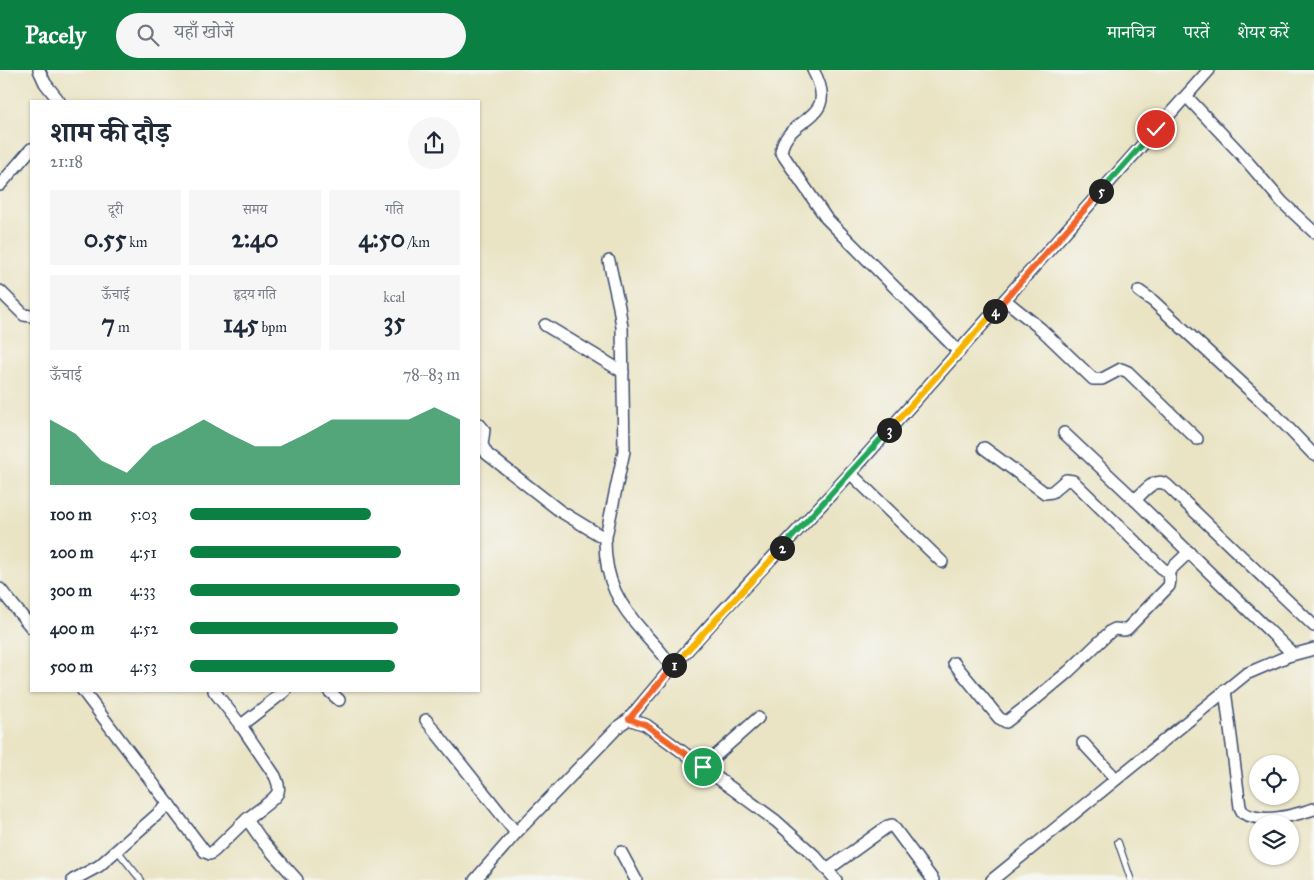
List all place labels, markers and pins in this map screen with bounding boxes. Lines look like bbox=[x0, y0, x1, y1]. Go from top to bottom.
pin bbox=[1135, 108, 1177, 150]
pin: 5 bbox=[1088, 178, 1114, 204]
pin: 4 bbox=[982, 298, 1008, 324]
pin: 3 bbox=[876, 418, 902, 442]
pin: 2 bbox=[770, 536, 794, 560]
pin: 1 bbox=[662, 652, 686, 678]
pin bbox=[682, 746, 724, 788]

